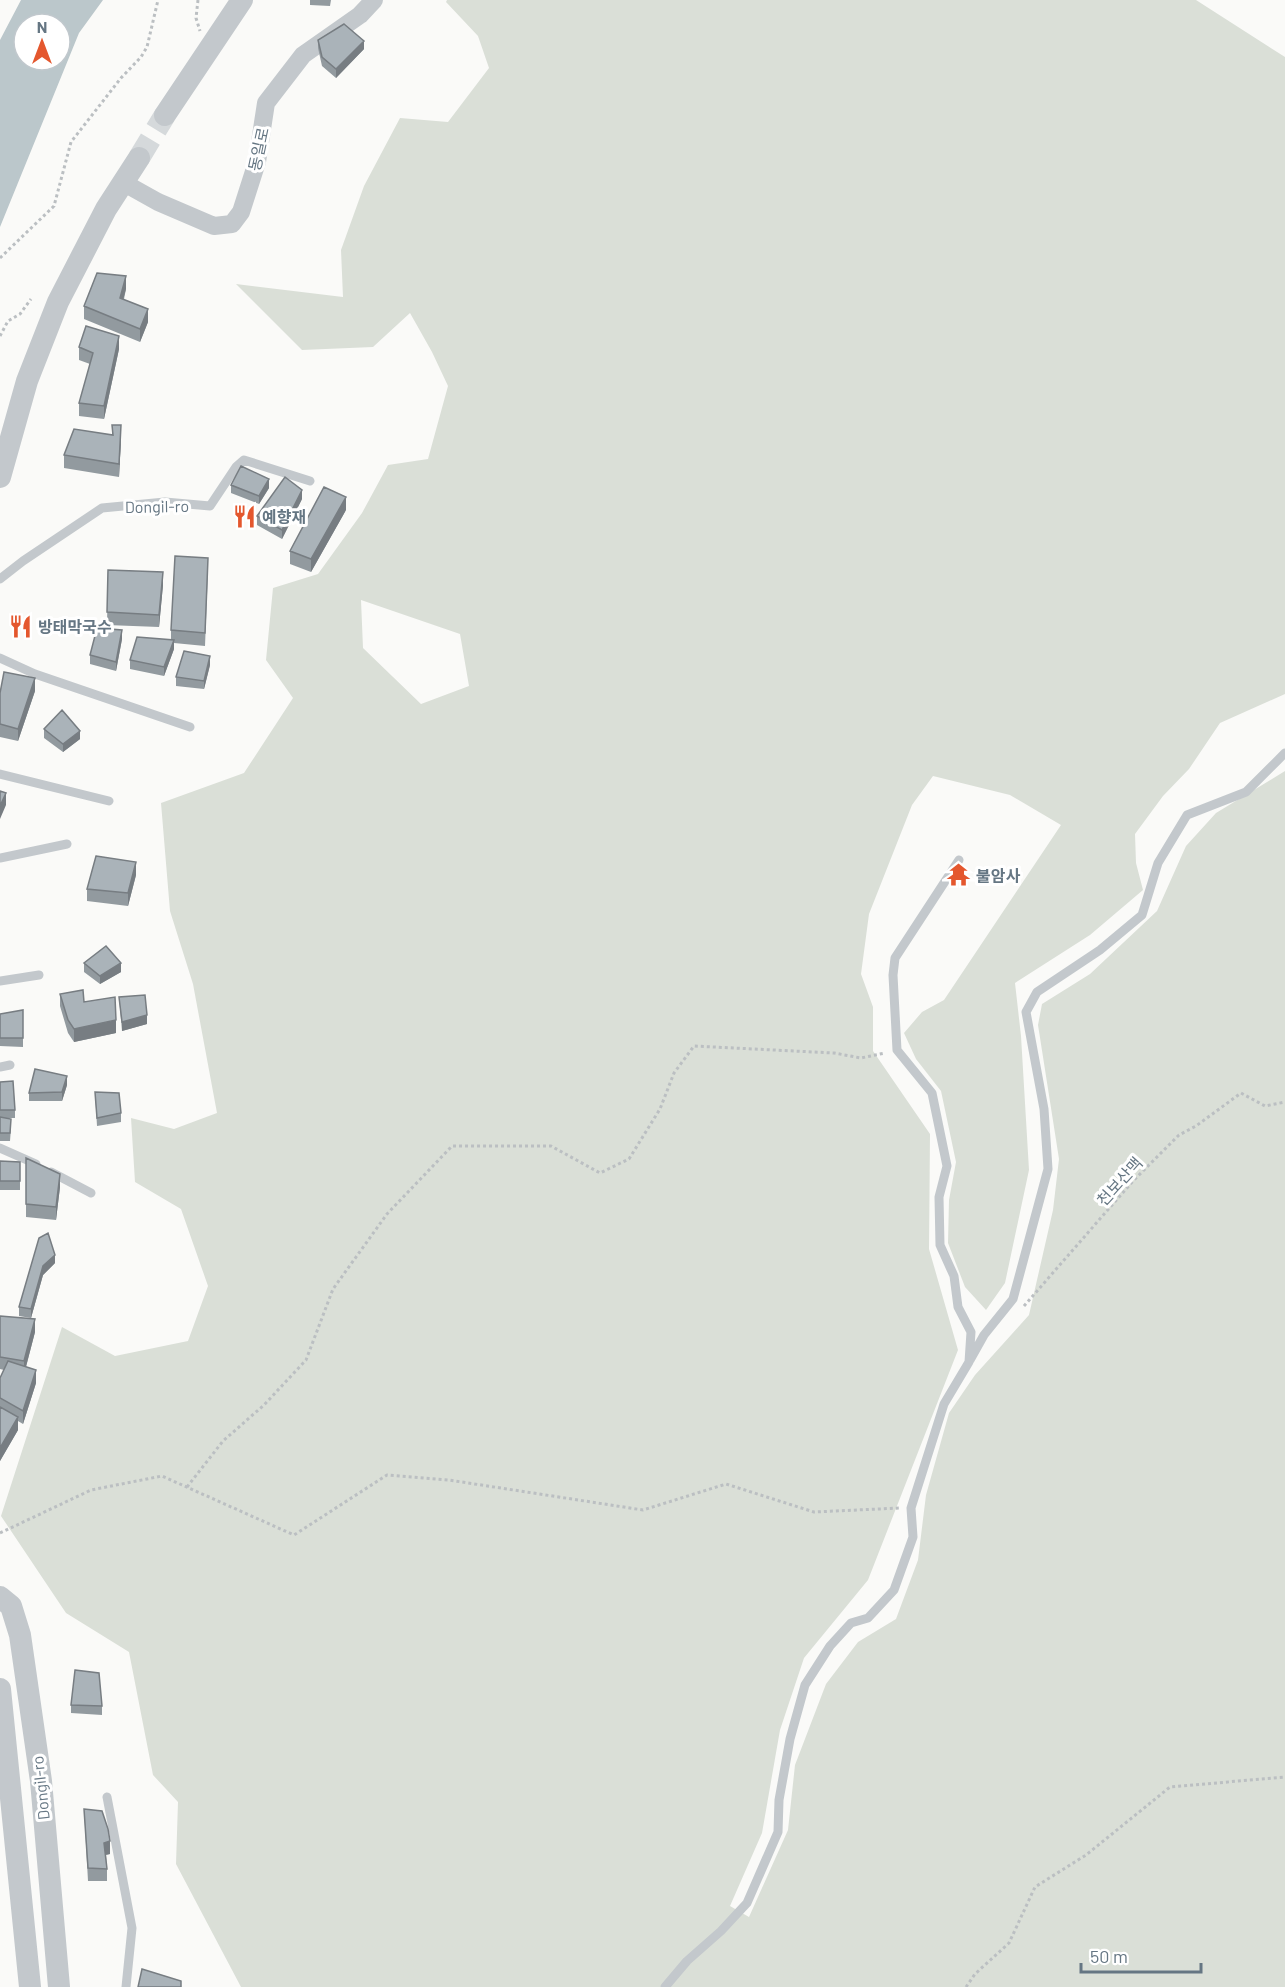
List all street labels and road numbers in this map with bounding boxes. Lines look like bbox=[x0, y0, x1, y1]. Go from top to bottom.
street label: 동일로 bbox=[244, 125, 272, 173]
street label: Dongil-ro bbox=[125, 496, 189, 516]
street label: 천보산맥 bbox=[1092, 1153, 1146, 1209]
street label: Dongil-ro bbox=[27, 1755, 53, 1821]

